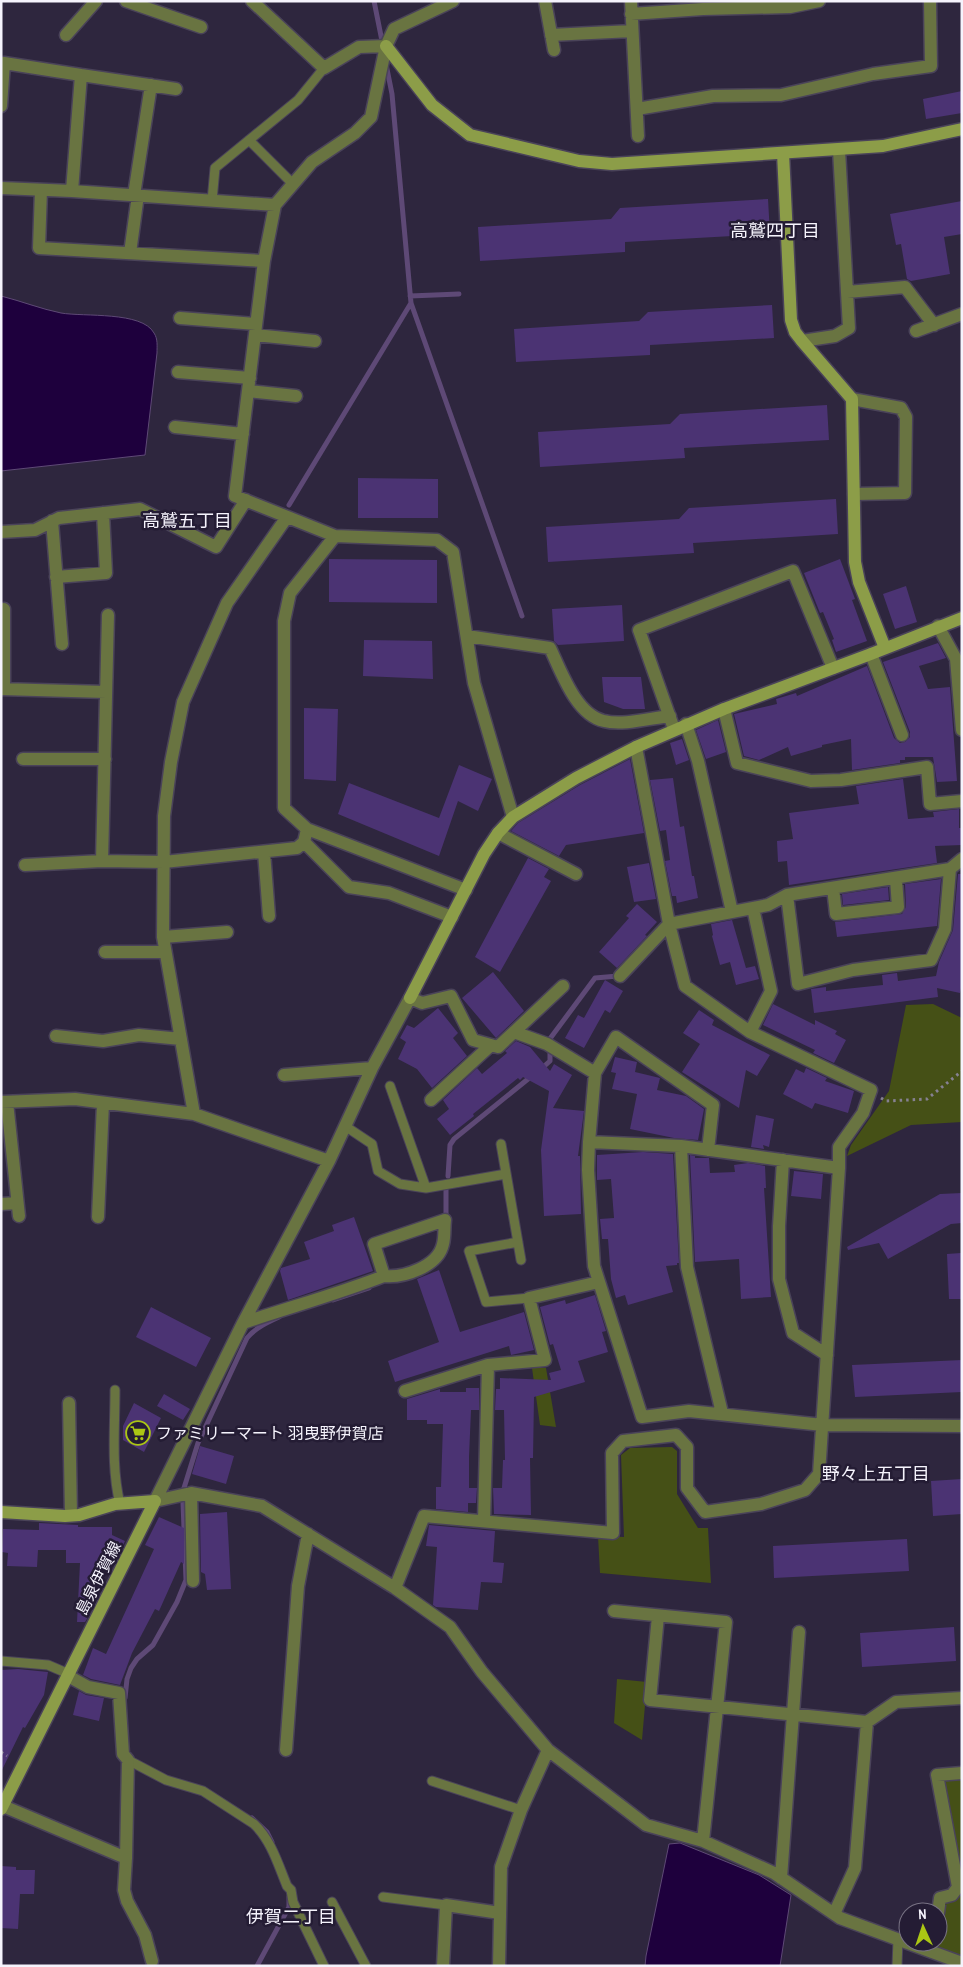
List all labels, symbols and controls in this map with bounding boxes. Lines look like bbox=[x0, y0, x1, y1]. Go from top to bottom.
district label: 高鷲四丁目 bbox=[730, 218, 820, 243]
district label: 高鷲五丁目 bbox=[142, 508, 232, 533]
supermarket icon: ファミリーマート 羽曳野伊賀店 bbox=[125, 1420, 151, 1446]
place label: ファミリーマート 羽曳野伊賀店 bbox=[156, 1422, 384, 1444]
district label: 野々上五丁目 bbox=[822, 1461, 930, 1486]
street label: 島泉伊賀線 bbox=[70, 1537, 126, 1619]
north arrow bbox=[898, 1902, 948, 1952]
district label: 伊賀二丁目 bbox=[246, 1904, 336, 1929]
text: N bbox=[918, 1905, 927, 1923]

